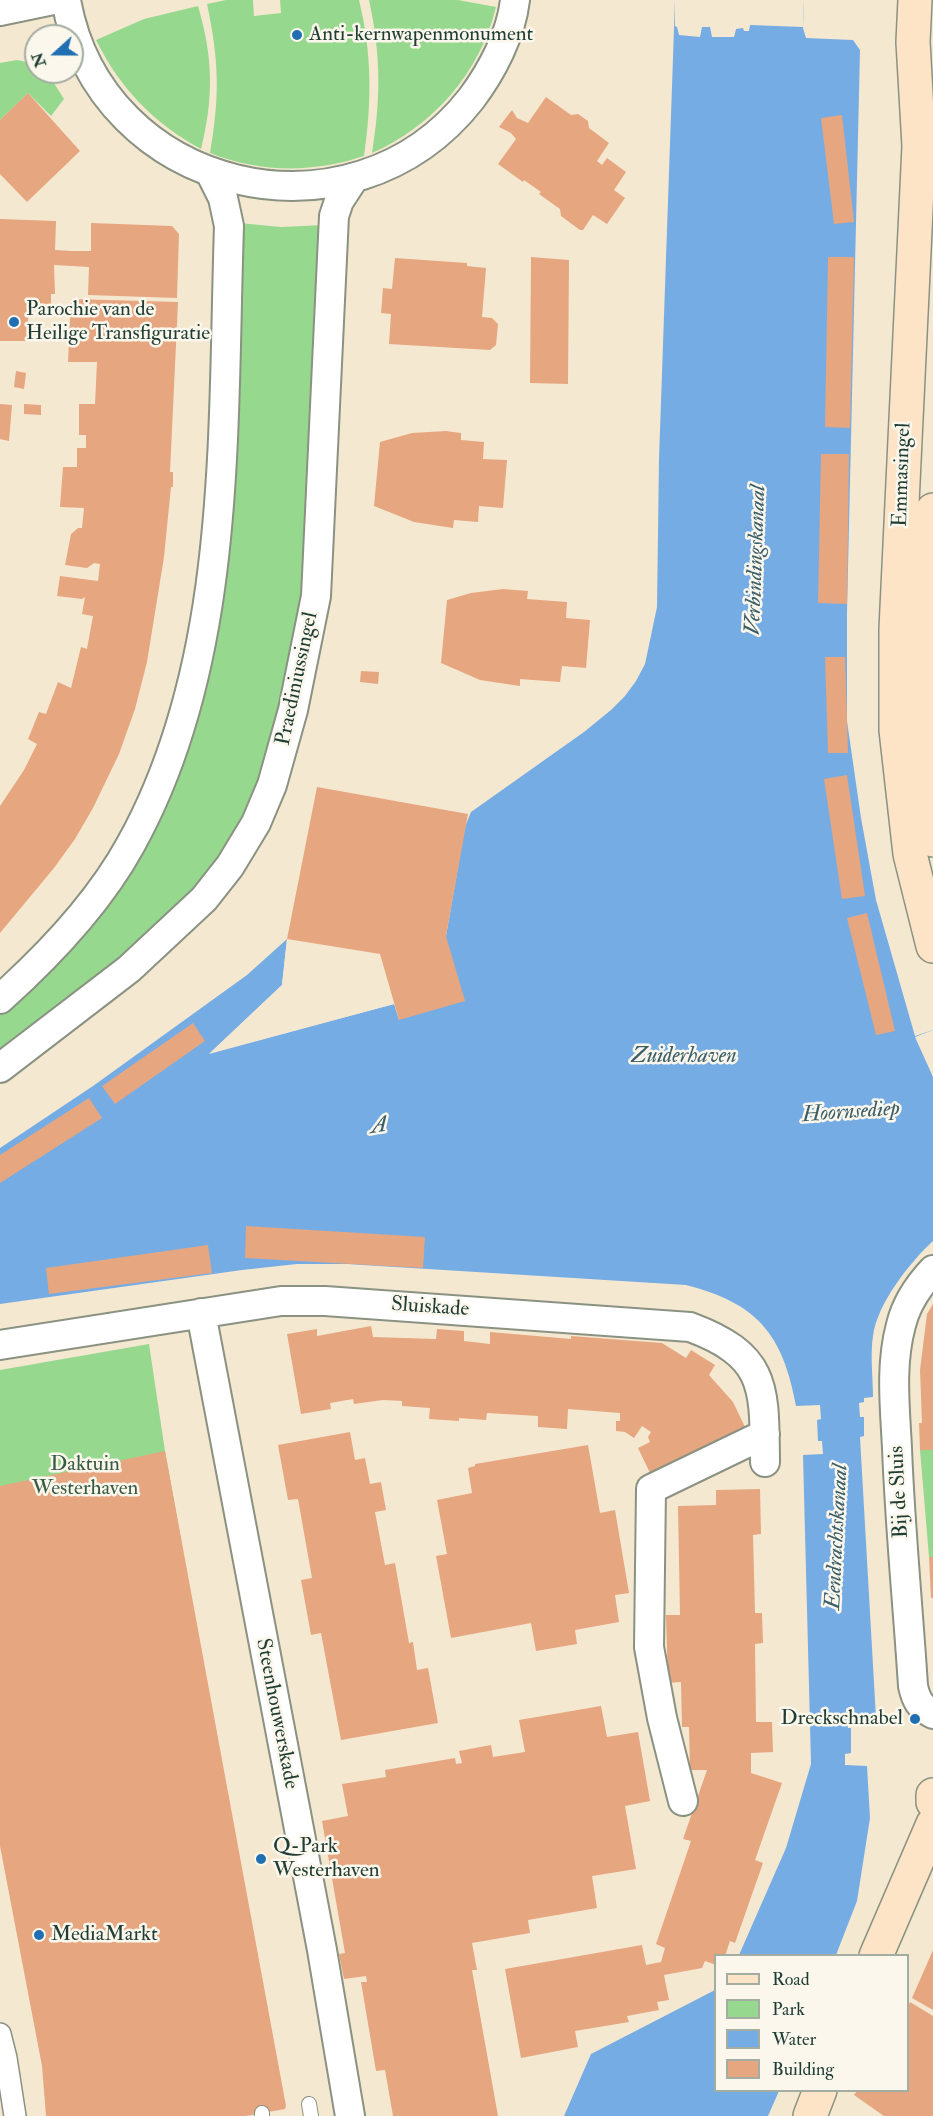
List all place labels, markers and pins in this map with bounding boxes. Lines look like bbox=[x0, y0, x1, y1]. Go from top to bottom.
place label: Anti-kernwapenmonument bbox=[309, 22, 533, 48]
marker: Anti-kernwapenmonument bbox=[290, 28, 304, 42]
place label: Parochie van de Heilige Transfiguratie bbox=[26, 297, 210, 347]
marker: Parochie van de Heilige Transfiguratie bbox=[7, 315, 21, 329]
place label: Dreckschnabel bbox=[780, 1706, 903, 1732]
marker: Dreckschnabel bbox=[908, 1712, 922, 1726]
place label: Q-Park Westerhaven bbox=[273, 1834, 380, 1884]
marker: Q-Park Westerhaven bbox=[254, 1852, 268, 1866]
place label: MediaMarkt bbox=[51, 1922, 158, 1948]
marker: MediaMarkt bbox=[32, 1928, 46, 1942]

